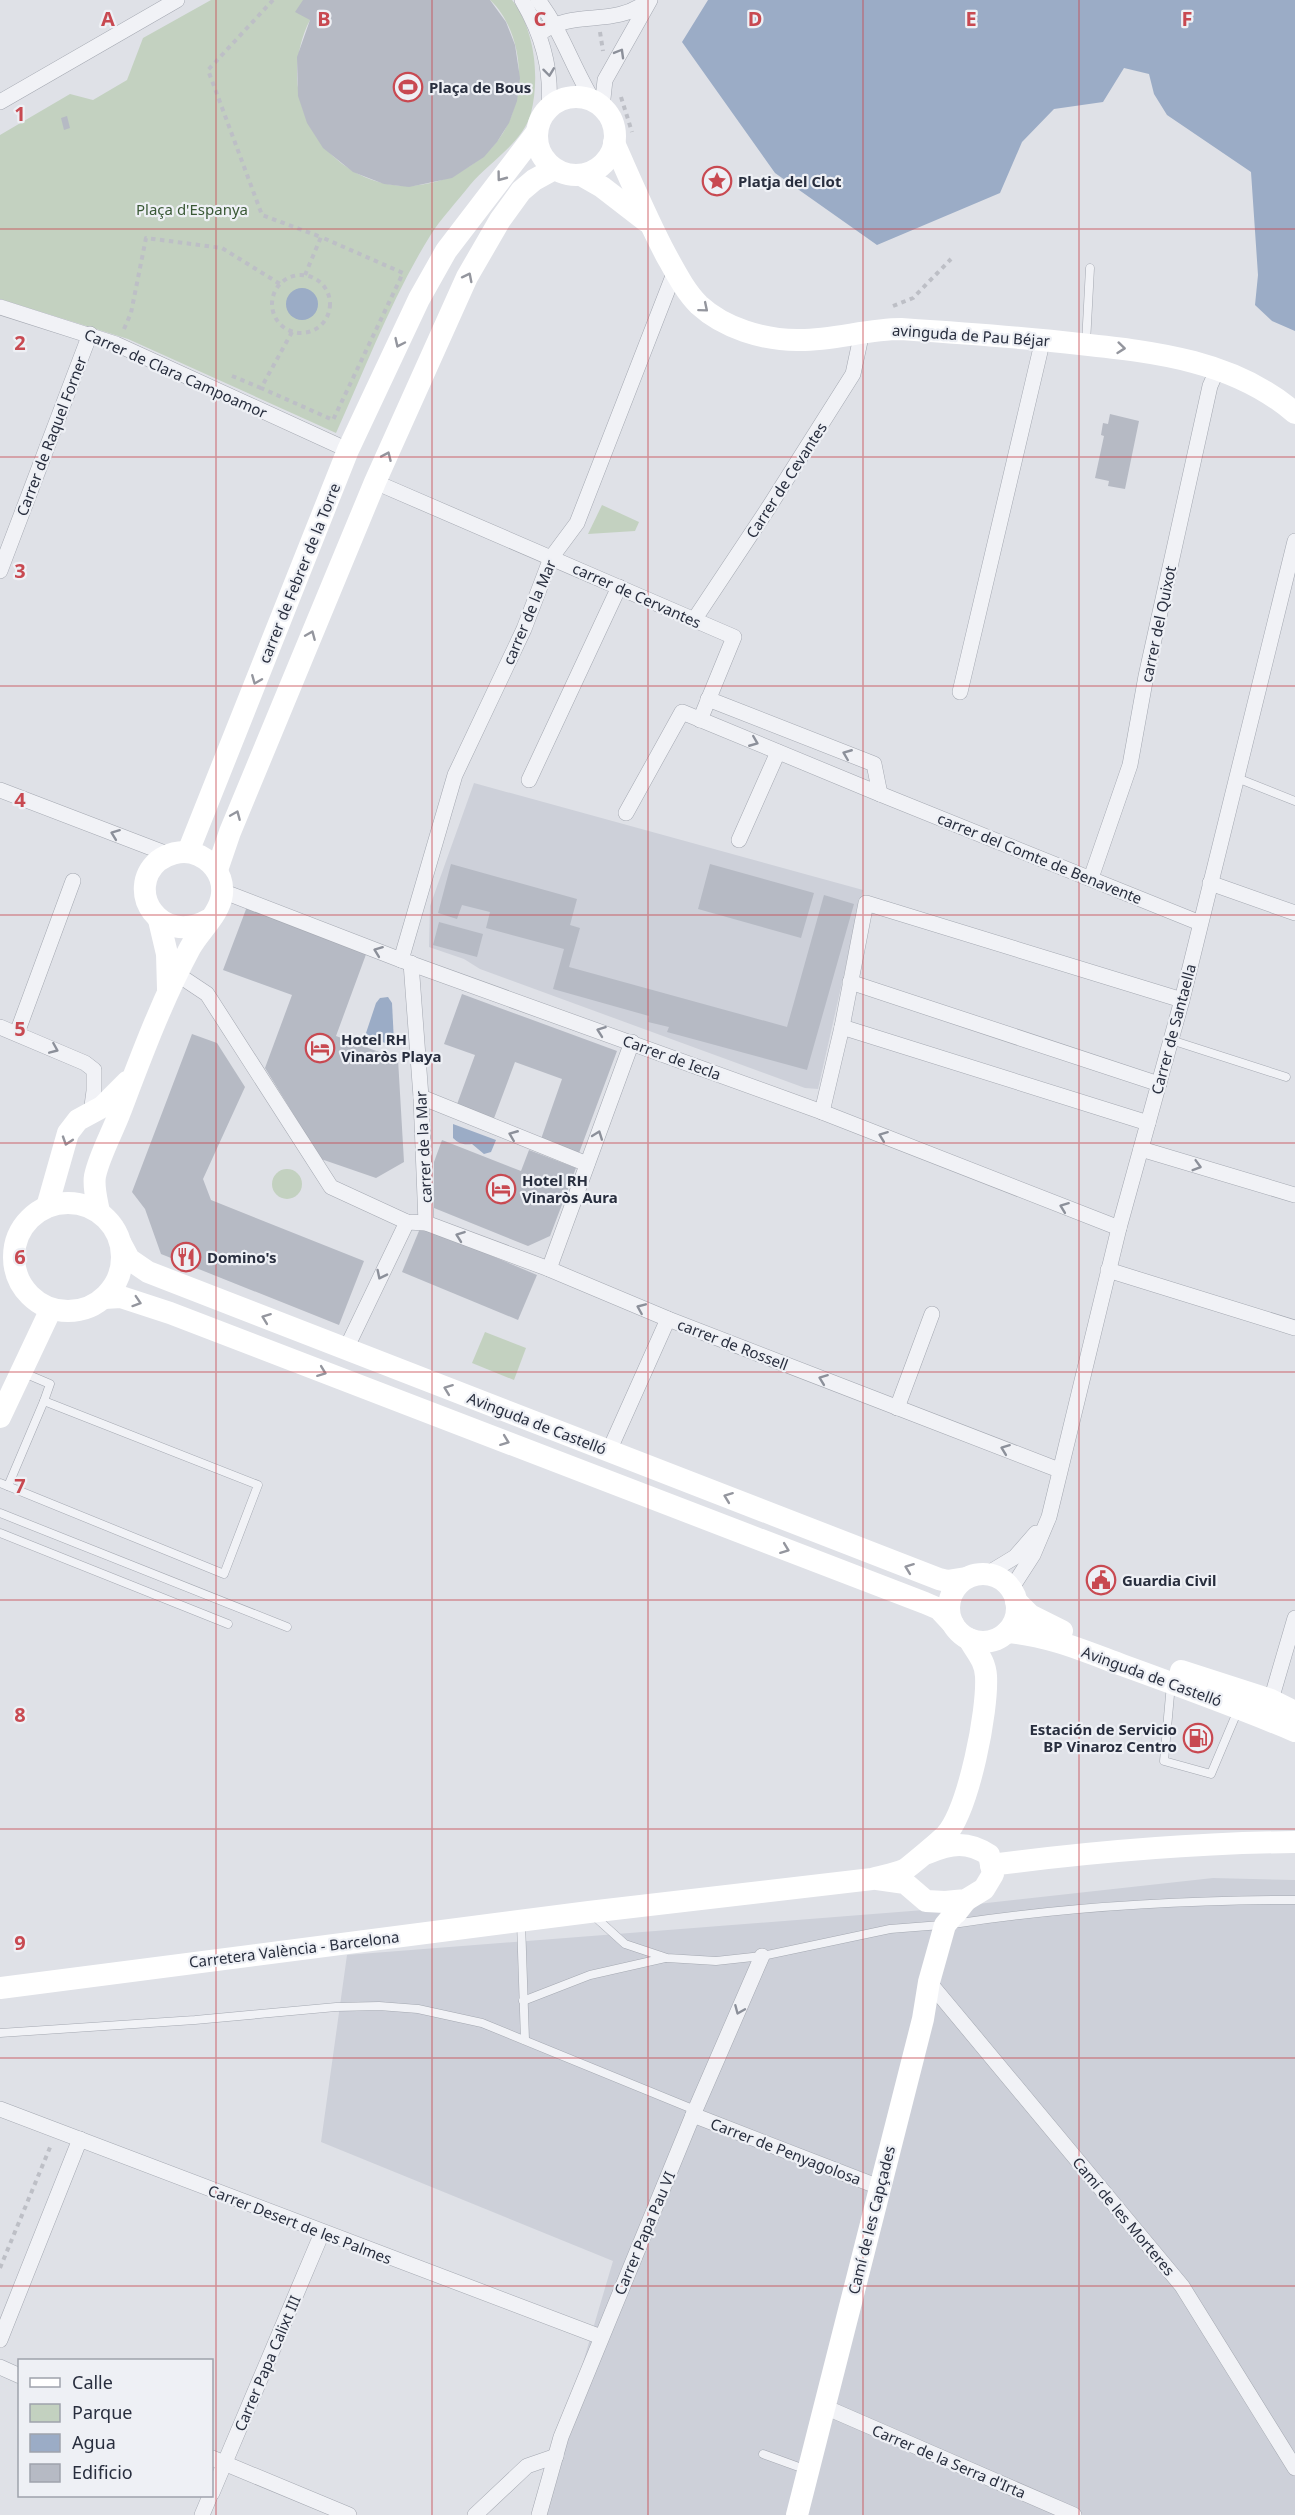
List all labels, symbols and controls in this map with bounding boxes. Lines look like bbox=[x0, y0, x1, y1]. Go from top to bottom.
text: A bbox=[101, 5, 115, 32]
text: B bbox=[317, 5, 331, 32]
text: C bbox=[534, 5, 547, 32]
text: D bbox=[748, 5, 762, 32]
text: E bbox=[965, 5, 977, 32]
text: F bbox=[1182, 5, 1192, 32]
one-way arrow bbox=[612, 49, 624, 59]
one-way arrow bbox=[542, 68, 555, 77]
sports icon: Plaça de Bous bbox=[392, 71, 424, 103]
place label: Plaça de Bous bbox=[429, 77, 531, 97]
text: 1 bbox=[14, 100, 26, 127]
place icon: Platja del Clot bbox=[701, 165, 733, 197]
one-way arrow bbox=[497, 171, 508, 182]
place label: Platja del Clot bbox=[738, 171, 842, 191]
park label: Plaça d'Espanya bbox=[136, 199, 248, 219]
one-way arrow bbox=[461, 273, 472, 283]
one-way arrow bbox=[697, 301, 708, 312]
street label: avinguda de Pau Béjar bbox=[891, 320, 1051, 350]
street label: Carrer de Clara Campoamor bbox=[81, 324, 271, 422]
text: 2 bbox=[14, 329, 26, 356]
one-way arrow bbox=[394, 336, 406, 347]
one-way arrow bbox=[1116, 341, 1125, 354]
street label: Carrer de Raquel Forner bbox=[11, 353, 91, 519]
street label: Carrer de Cevantes bbox=[741, 418, 831, 542]
one-way arrow bbox=[380, 451, 392, 462]
street label: carrer de Febrer de la Torre bbox=[254, 480, 344, 666]
street label: carrer de la Mar bbox=[498, 556, 560, 668]
text: 3 bbox=[14, 557, 26, 584]
street label: carrer de Cervantes bbox=[570, 558, 704, 632]
street label: carrer del Quixot bbox=[1136, 563, 1180, 684]
one-way arrow bbox=[304, 631, 316, 642]
one-way arrow bbox=[251, 674, 263, 685]
one-way arrow bbox=[747, 735, 758, 747]
one-way arrow bbox=[843, 749, 854, 761]
text: 4 bbox=[14, 786, 26, 813]
street label: carrer del Comte de Benavente bbox=[935, 808, 1145, 908]
one-way arrow bbox=[229, 811, 241, 822]
one-way arrow bbox=[110, 828, 121, 841]
one-way arrow bbox=[374, 946, 385, 958]
street label: Carrer de Santaella bbox=[1146, 961, 1200, 1097]
text: 5 bbox=[14, 1015, 26, 1042]
one-way arrow bbox=[596, 1026, 607, 1039]
place label: Hotel RH Vinaròs Playa bbox=[341, 1029, 442, 1066]
street label: Carrer de Iecla bbox=[620, 1030, 724, 1084]
hotel icon: Hotel RH Vinaròs Playa bbox=[304, 1032, 336, 1064]
one-way arrow bbox=[48, 1042, 59, 1054]
street label: carrer de la Mar bbox=[410, 1090, 436, 1204]
one-way arrow bbox=[509, 1129, 519, 1142]
one-way arrow bbox=[590, 1130, 603, 1141]
one-way arrow bbox=[878, 1131, 889, 1143]
one-way arrow bbox=[61, 1135, 74, 1146]
one-way arrow bbox=[1191, 1159, 1202, 1171]
place label: Hotel RH Vinaròs Aura bbox=[522, 1170, 618, 1207]
hotel icon: Hotel RH Vinaròs Aura bbox=[485, 1173, 517, 1205]
one-way arrow bbox=[1059, 1201, 1070, 1214]
one-way arrow bbox=[455, 1230, 466, 1243]
restaurant icon: Domino's bbox=[170, 1241, 202, 1273]
text: 6 bbox=[14, 1243, 26, 1270]
place label: Domino's bbox=[207, 1247, 277, 1267]
one-way arrow bbox=[377, 1268, 389, 1279]
one-way arrow bbox=[131, 1295, 142, 1308]
one-way arrow bbox=[636, 1303, 647, 1315]
one-way arrow bbox=[261, 1313, 272, 1325]
street label: carrer de Rossell bbox=[675, 1314, 791, 1374]
one-way arrow bbox=[317, 1364, 327, 1377]
one-way arrow bbox=[818, 1374, 829, 1386]
one-way arrow bbox=[443, 1383, 454, 1396]
street label: Avinguda de Castelló bbox=[464, 1387, 610, 1459]
one-way arrow bbox=[499, 1434, 509, 1447]
one-way arrow bbox=[1000, 1444, 1011, 1456]
text: 7 bbox=[14, 1472, 26, 1499]
one-way arrow bbox=[723, 1492, 734, 1504]
one-way arrow bbox=[778, 1542, 789, 1554]
one-way arrow bbox=[905, 1562, 915, 1575]
public building icon: Guardia Civil bbox=[1085, 1564, 1117, 1596]
place label: Guardia Civil bbox=[1122, 1570, 1217, 1590]
street label: Avinguda de Castelló bbox=[1079, 1641, 1225, 1711]
text: 8 bbox=[14, 1701, 26, 1728]
place label: Estación de Servicio BP Vinaroz Centro bbox=[1029, 1719, 1177, 1756]
fuel station icon: Estación de Servicio BP Vinaroz Centro bbox=[1182, 1722, 1214, 1754]
street label: Carretera València - Barcelona bbox=[188, 1926, 400, 1972]
text: 9 bbox=[14, 1929, 26, 1956]
one-way arrow bbox=[734, 2003, 746, 2014]
street label: Carrer de Penyagolosa bbox=[708, 2113, 864, 2189]
street label: Camí de les Capçades bbox=[843, 2144, 899, 2296]
street label: Camí de les Morteres bbox=[1068, 2153, 1180, 2279]
street label: Carrer Papa Pau VI bbox=[609, 2168, 679, 2298]
street label: Carrer Desert de les Palmes bbox=[205, 2180, 395, 2268]
street label: Carrer Papa Calixt III bbox=[229, 2292, 305, 2434]
legend bbox=[18, 2359, 213, 2497]
text: Calle bbox=[72, 2370, 113, 2394]
text: Parque bbox=[72, 2400, 132, 2424]
street label: Carrer de la Serra d'Irta bbox=[869, 2420, 1029, 2502]
text: Agua bbox=[72, 2430, 116, 2454]
text: Edificio bbox=[72, 2460, 133, 2484]

